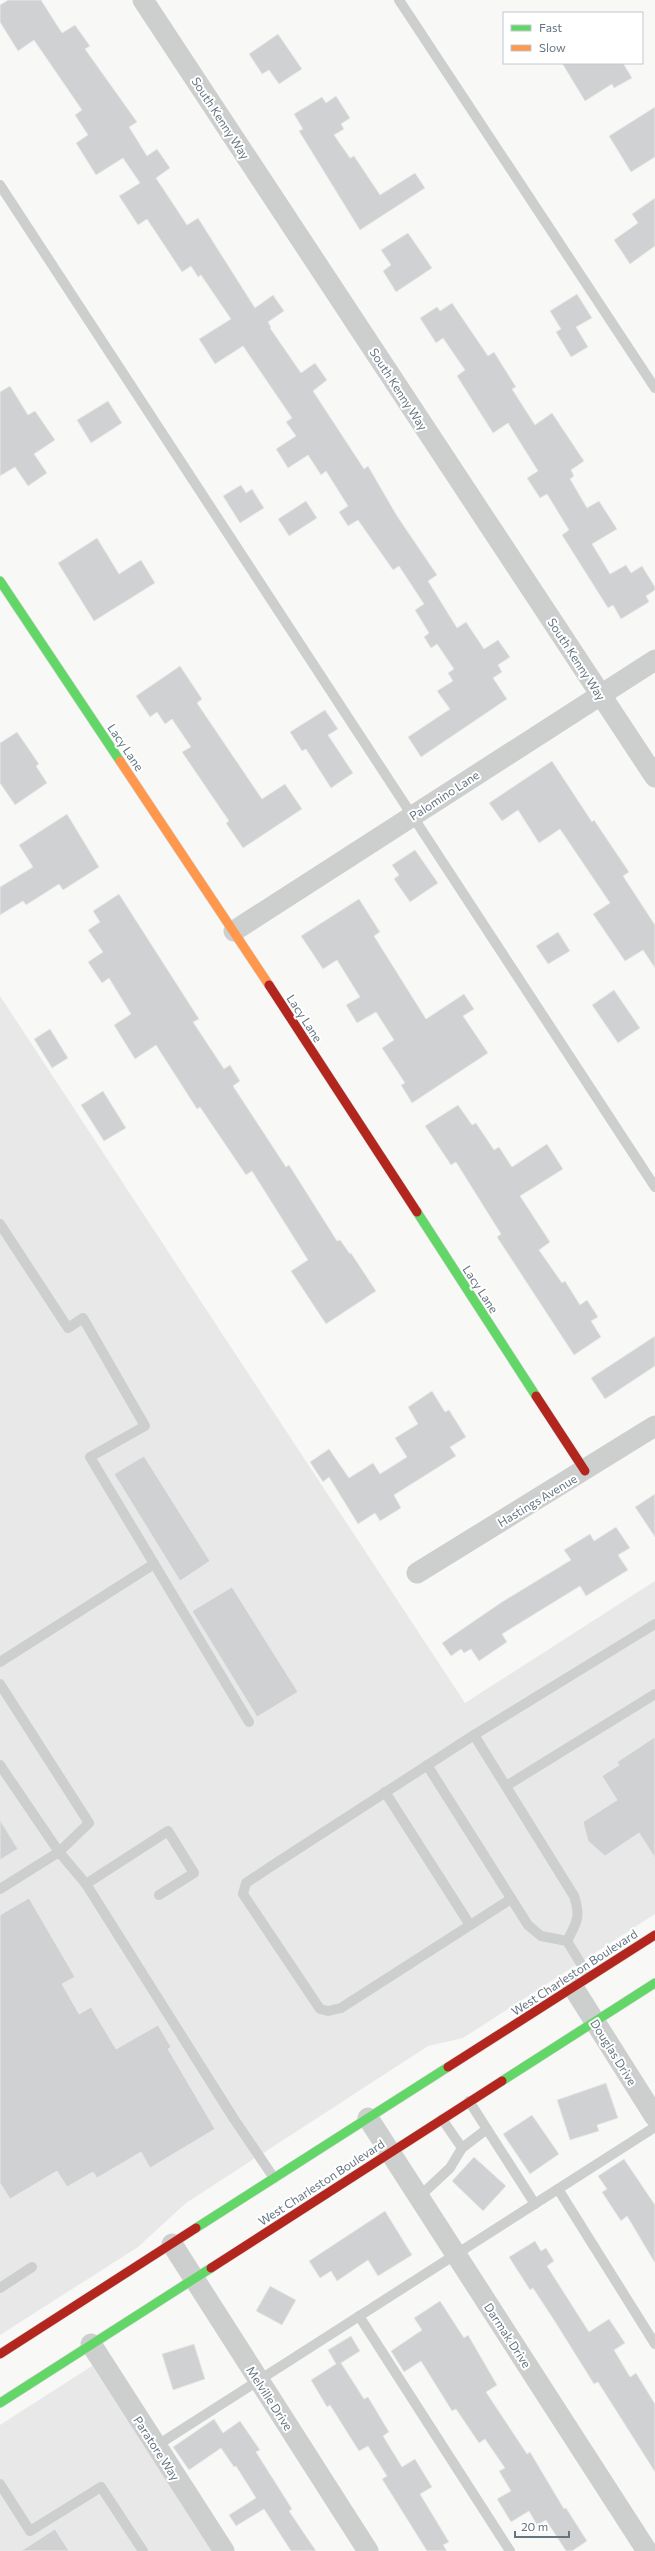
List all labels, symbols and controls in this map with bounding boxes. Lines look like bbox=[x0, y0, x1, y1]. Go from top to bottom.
legend bbox=[503, 12, 643, 64]
text: Fast bbox=[539, 20, 562, 34]
text: Slow bbox=[539, 40, 566, 54]
street label: South Kenny Way bbox=[189, 74, 253, 162]
street label: South Kenny Way bbox=[367, 345, 431, 433]
street label: South Kenny Way bbox=[545, 615, 609, 703]
street label: Lacy Lane bbox=[105, 721, 147, 773]
street label: Palomino Lane bbox=[407, 767, 481, 823]
street label: Lacy Lane bbox=[284, 992, 326, 1044]
street label: Lacy Lane bbox=[460, 1263, 502, 1315]
street label: Hastings Avenue bbox=[495, 1471, 579, 1529]
street label: West Charleston Boulevard bbox=[508, 1926, 640, 2018]
street label: Douglas Drive bbox=[588, 2016, 640, 2088]
street label: West Charleston Boulevard bbox=[255, 2136, 387, 2228]
street label: Darmak Drive bbox=[482, 2300, 534, 2370]
street label: Melville Drive bbox=[244, 2363, 296, 2433]
street label: Paratore Way bbox=[131, 2413, 183, 2483]
scale bar bbox=[515, 2513, 569, 2539]
text: 20 m bbox=[521, 2519, 548, 2533]

